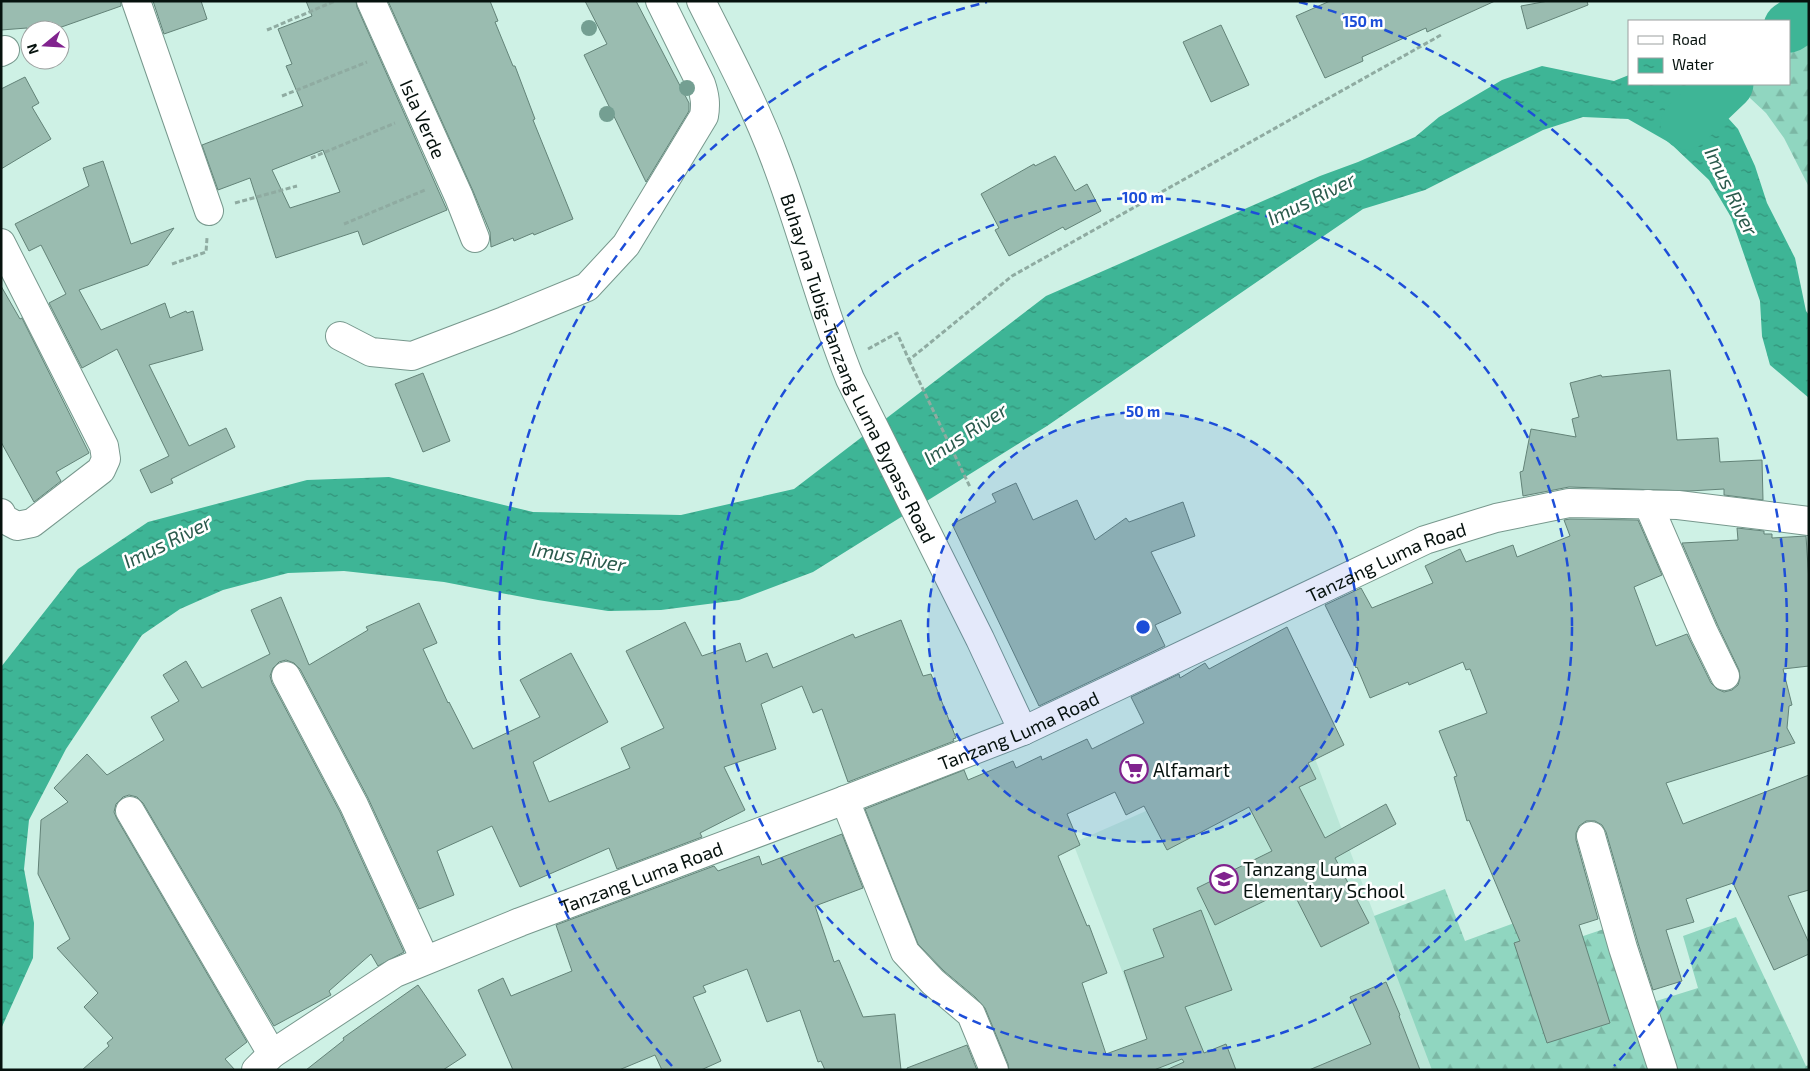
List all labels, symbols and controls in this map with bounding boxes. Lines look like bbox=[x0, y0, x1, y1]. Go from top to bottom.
text: 150 m bbox=[1343, 12, 1383, 30]
north arrow bbox=[20, 20, 70, 70]
legend bbox=[1628, 20, 1790, 85]
text: Road bbox=[1672, 30, 1707, 48]
text: N bbox=[23, 42, 42, 57]
text: Water bbox=[1672, 55, 1714, 73]
street label: Isla Verde bbox=[396, 76, 452, 162]
water label: Imus River bbox=[1700, 143, 1764, 240]
water label: Imus River bbox=[1263, 166, 1360, 230]
text: 100 m bbox=[1122, 188, 1164, 206]
street label: Buhay na Tubig-Tanzang Luma Bypass Road bbox=[777, 190, 941, 546]
water label: Imus River bbox=[919, 396, 1012, 469]
text: 50 m bbox=[1126, 402, 1160, 420]
water label: Imus River bbox=[119, 509, 216, 573]
street label: Tanzang Luma Road bbox=[1302, 517, 1469, 606]
water label: Imus River bbox=[530, 536, 629, 576]
centre of rings bbox=[1134, 618, 1152, 636]
street label: Tanzang Luma Road bbox=[935, 685, 1102, 774]
supermarket icon: Alfamart bbox=[1119, 754, 1149, 784]
place label: Alfamart bbox=[1153, 758, 1230, 781]
street label: Tanzang Luma Road bbox=[556, 836, 726, 918]
place label: Tanzang Luma Elementary School bbox=[1243, 857, 1405, 902]
school or university icon: Tanzang Luma Elementary School bbox=[1209, 864, 1239, 894]

